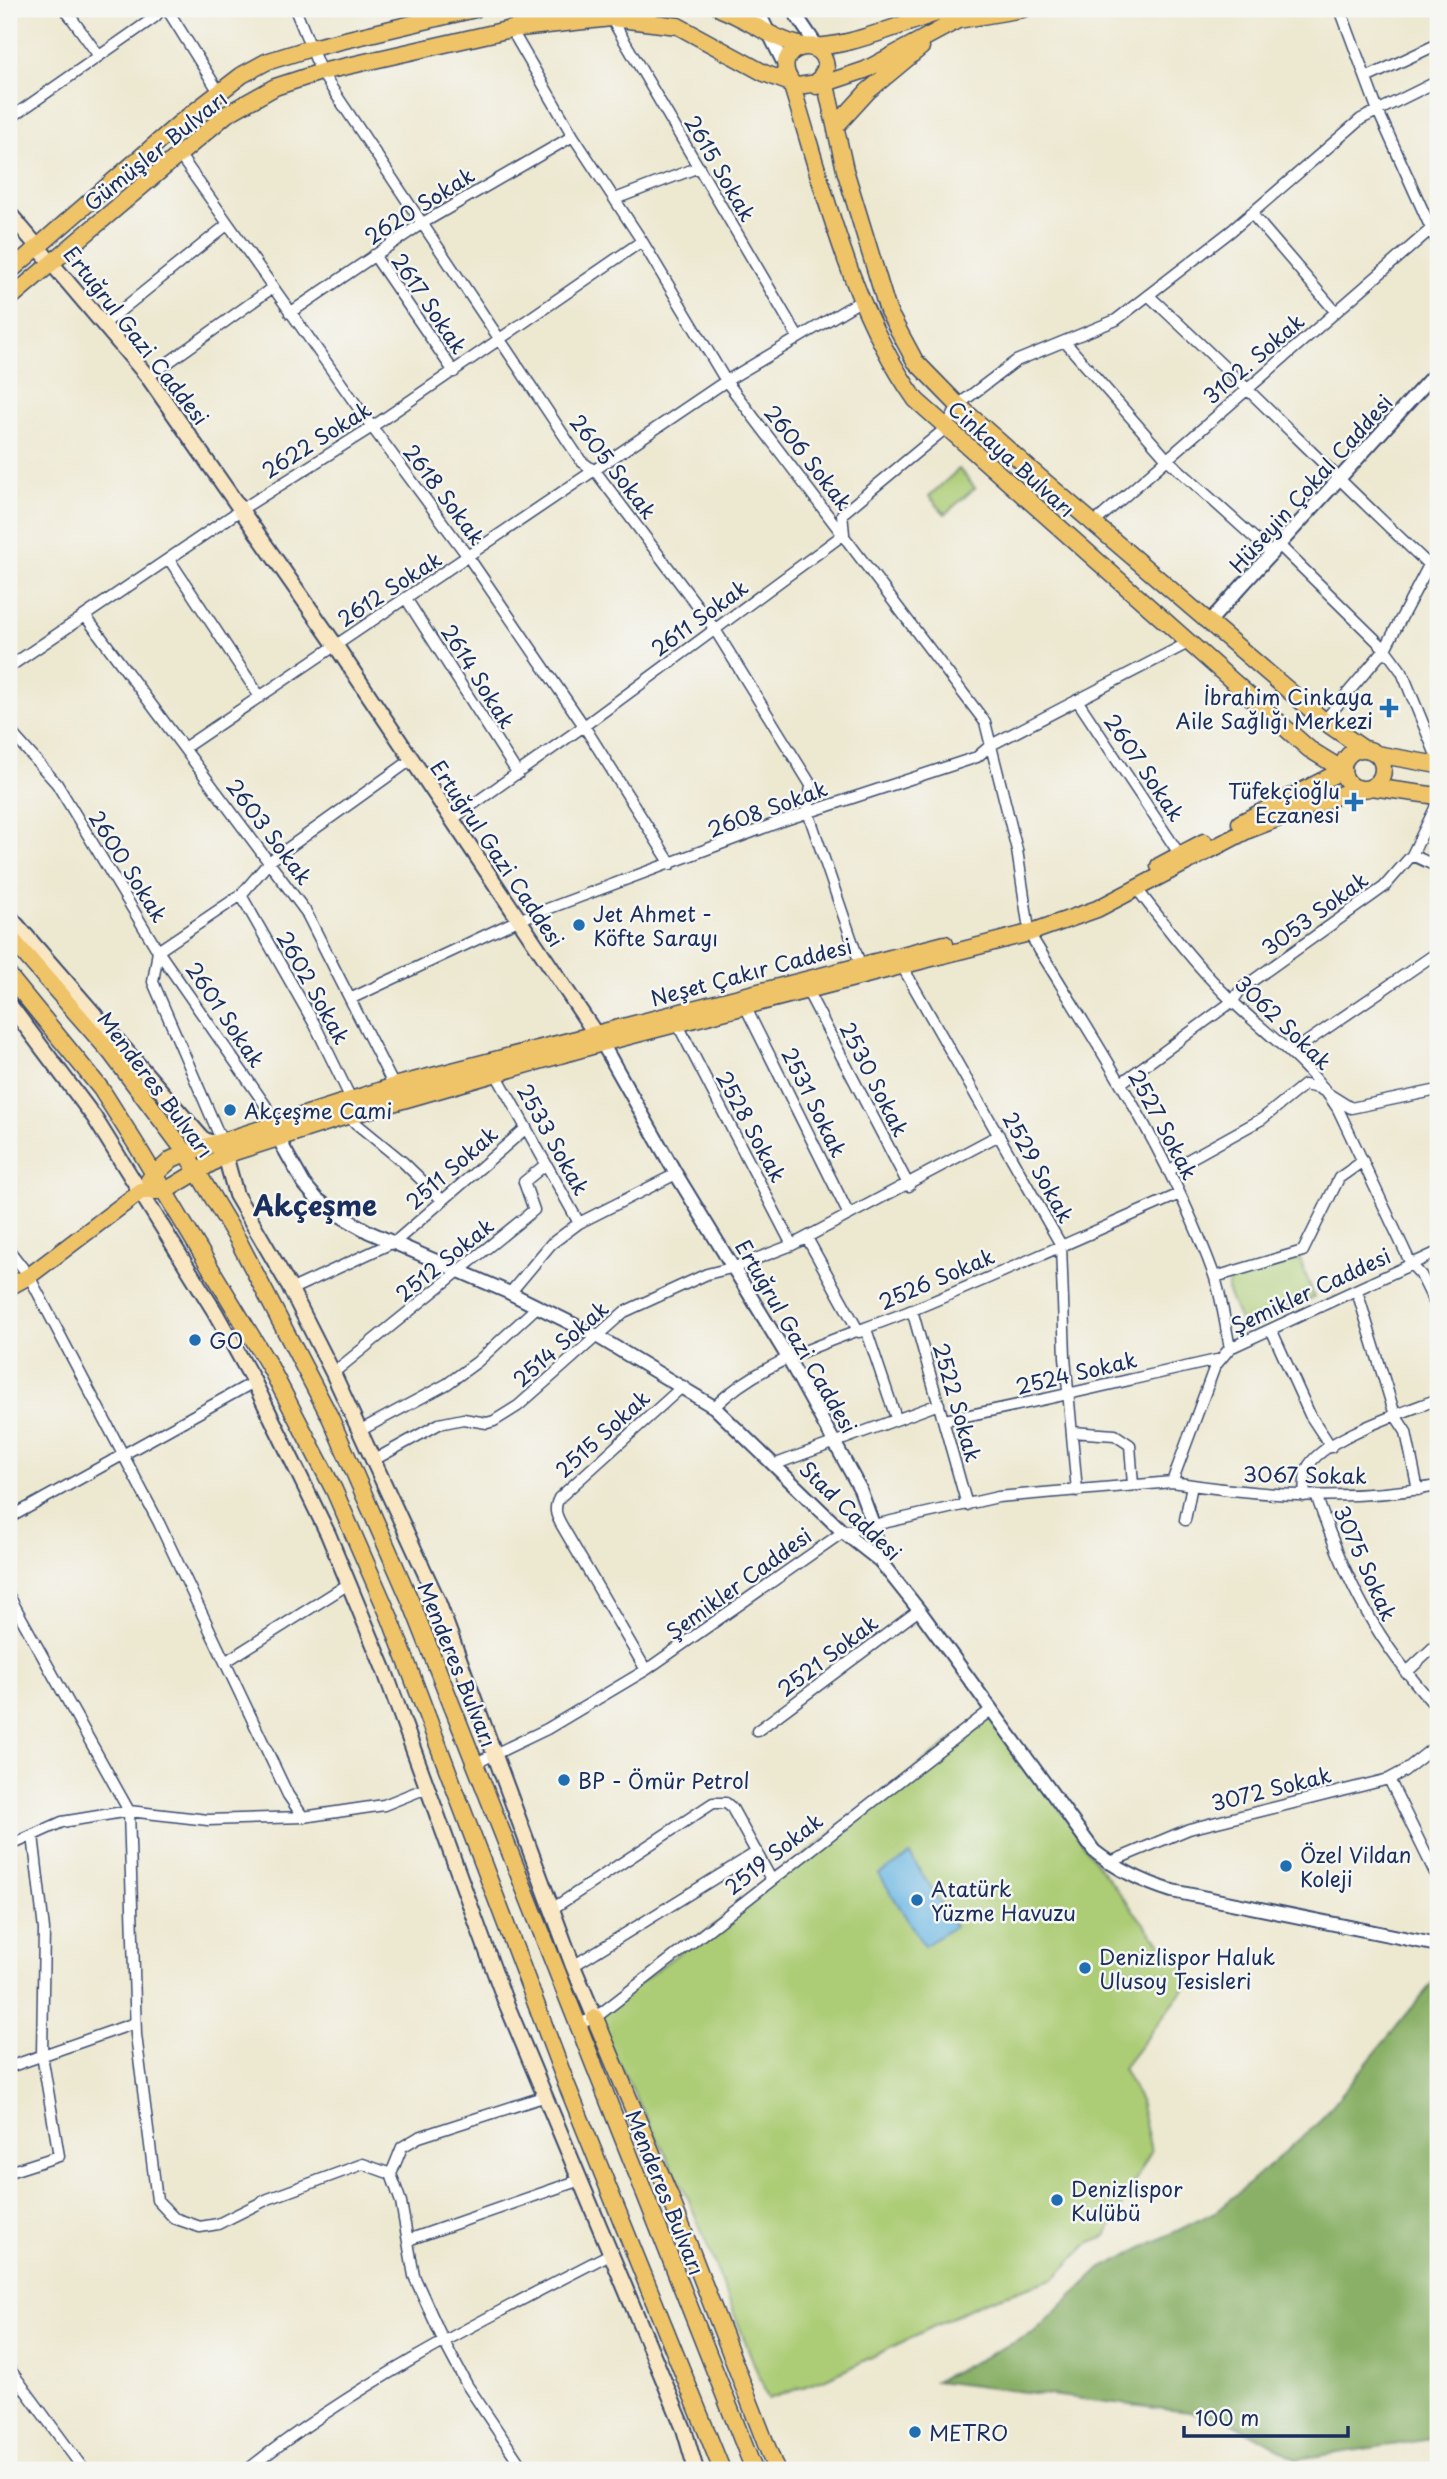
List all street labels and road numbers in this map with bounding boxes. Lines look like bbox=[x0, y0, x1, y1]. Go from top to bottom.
street label: Gümüşler Bulvarı bbox=[77, 82, 233, 218]
street label: 2615 Sokak bbox=[678, 109, 764, 227]
street label: 2620 Sokak bbox=[358, 158, 480, 252]
street label: Ertuğrul Gazi Caddesi bbox=[57, 239, 217, 431]
street label: 2617 Sokak bbox=[384, 246, 476, 360]
street label: 3102. Sokak bbox=[1195, 305, 1311, 411]
street label: Hüseyin Çokal Caddesi bbox=[1221, 386, 1399, 580]
street label: Cinkaya Bulvarı bbox=[941, 392, 1083, 524]
street label: 2622 Sokak bbox=[255, 393, 377, 485]
street label: 2606 Sokak bbox=[757, 397, 861, 517]
street label: 2605 Sokak bbox=[563, 407, 665, 525]
street label: 2618 Sokak bbox=[396, 437, 494, 551]
street label: 2612 Sokak bbox=[331, 542, 447, 634]
street label: 2611 Sokak bbox=[644, 571, 754, 663]
street label: 2614 Sokak bbox=[434, 617, 524, 735]
street label: 2607 Sokak bbox=[1097, 707, 1193, 827]
street label: Ertuğrul Gazi Caddesi bbox=[423, 753, 573, 953]
street label: 2603 Sokak bbox=[219, 771, 321, 891]
street label: 2608 Sokak bbox=[702, 771, 832, 845]
street label: 2600 Sokak bbox=[82, 804, 176, 928]
street label: 3053 Sokak bbox=[1254, 863, 1374, 963]
street label: 2602 Sokak bbox=[270, 924, 358, 1050]
street label: Neşet Çakır Caddesi bbox=[647, 929, 855, 1013]
street label: 2601 Sokak bbox=[179, 954, 273, 1074]
street label: 3062 Sokak bbox=[1228, 967, 1340, 1077]
street label: Menderes Bulvarı bbox=[90, 1004, 222, 1164]
street label: 2530 Sokak bbox=[832, 1016, 918, 1142]
street label: 2531 Sokak bbox=[775, 1042, 855, 1162]
street label: 2527 Sokak bbox=[1121, 1063, 1207, 1185]
street label: 2528 Sokak bbox=[709, 1064, 795, 1188]
street label: 2533 Sokak bbox=[510, 1077, 598, 1201]
street label: 2529 Sokak bbox=[995, 1106, 1083, 1228]
street label: 2511 Sokak bbox=[398, 1118, 504, 1216]
street label: 2512 Sokak bbox=[388, 1209, 500, 1309]
street label: Ertuğrul Gazi Caddesi bbox=[728, 1233, 866, 1439]
street label: 2526 Sokak bbox=[873, 1239, 999, 1317]
street label: Şemikler Caddesi bbox=[1225, 1239, 1395, 1341]
street label: 2514 Sokak bbox=[505, 1292, 615, 1394]
street label: 2522 Sokak bbox=[926, 1339, 990, 1465]
street label: 2524 Sokak bbox=[1012, 1343, 1140, 1401]
street label: 2515 Sokak bbox=[547, 1382, 657, 1484]
street label: Stad Caddesi bbox=[793, 1453, 909, 1567]
street label: 3067 Sokak bbox=[1243, 1457, 1367, 1491]
street label: 3075 Sokak bbox=[1326, 1500, 1406, 1626]
street label: Şemikler Caddesi bbox=[658, 1519, 818, 1647]
street label: Menderes Bulvarı bbox=[410, 1577, 506, 1751]
street label: 2521 Sokak bbox=[770, 1606, 884, 1704]
street label: 3072 Sokak bbox=[1208, 1758, 1334, 1818]
street label: 2519 Sokak bbox=[717, 1804, 829, 1902]
street label: Menderes Bulvarı bbox=[618, 2105, 714, 2279]

